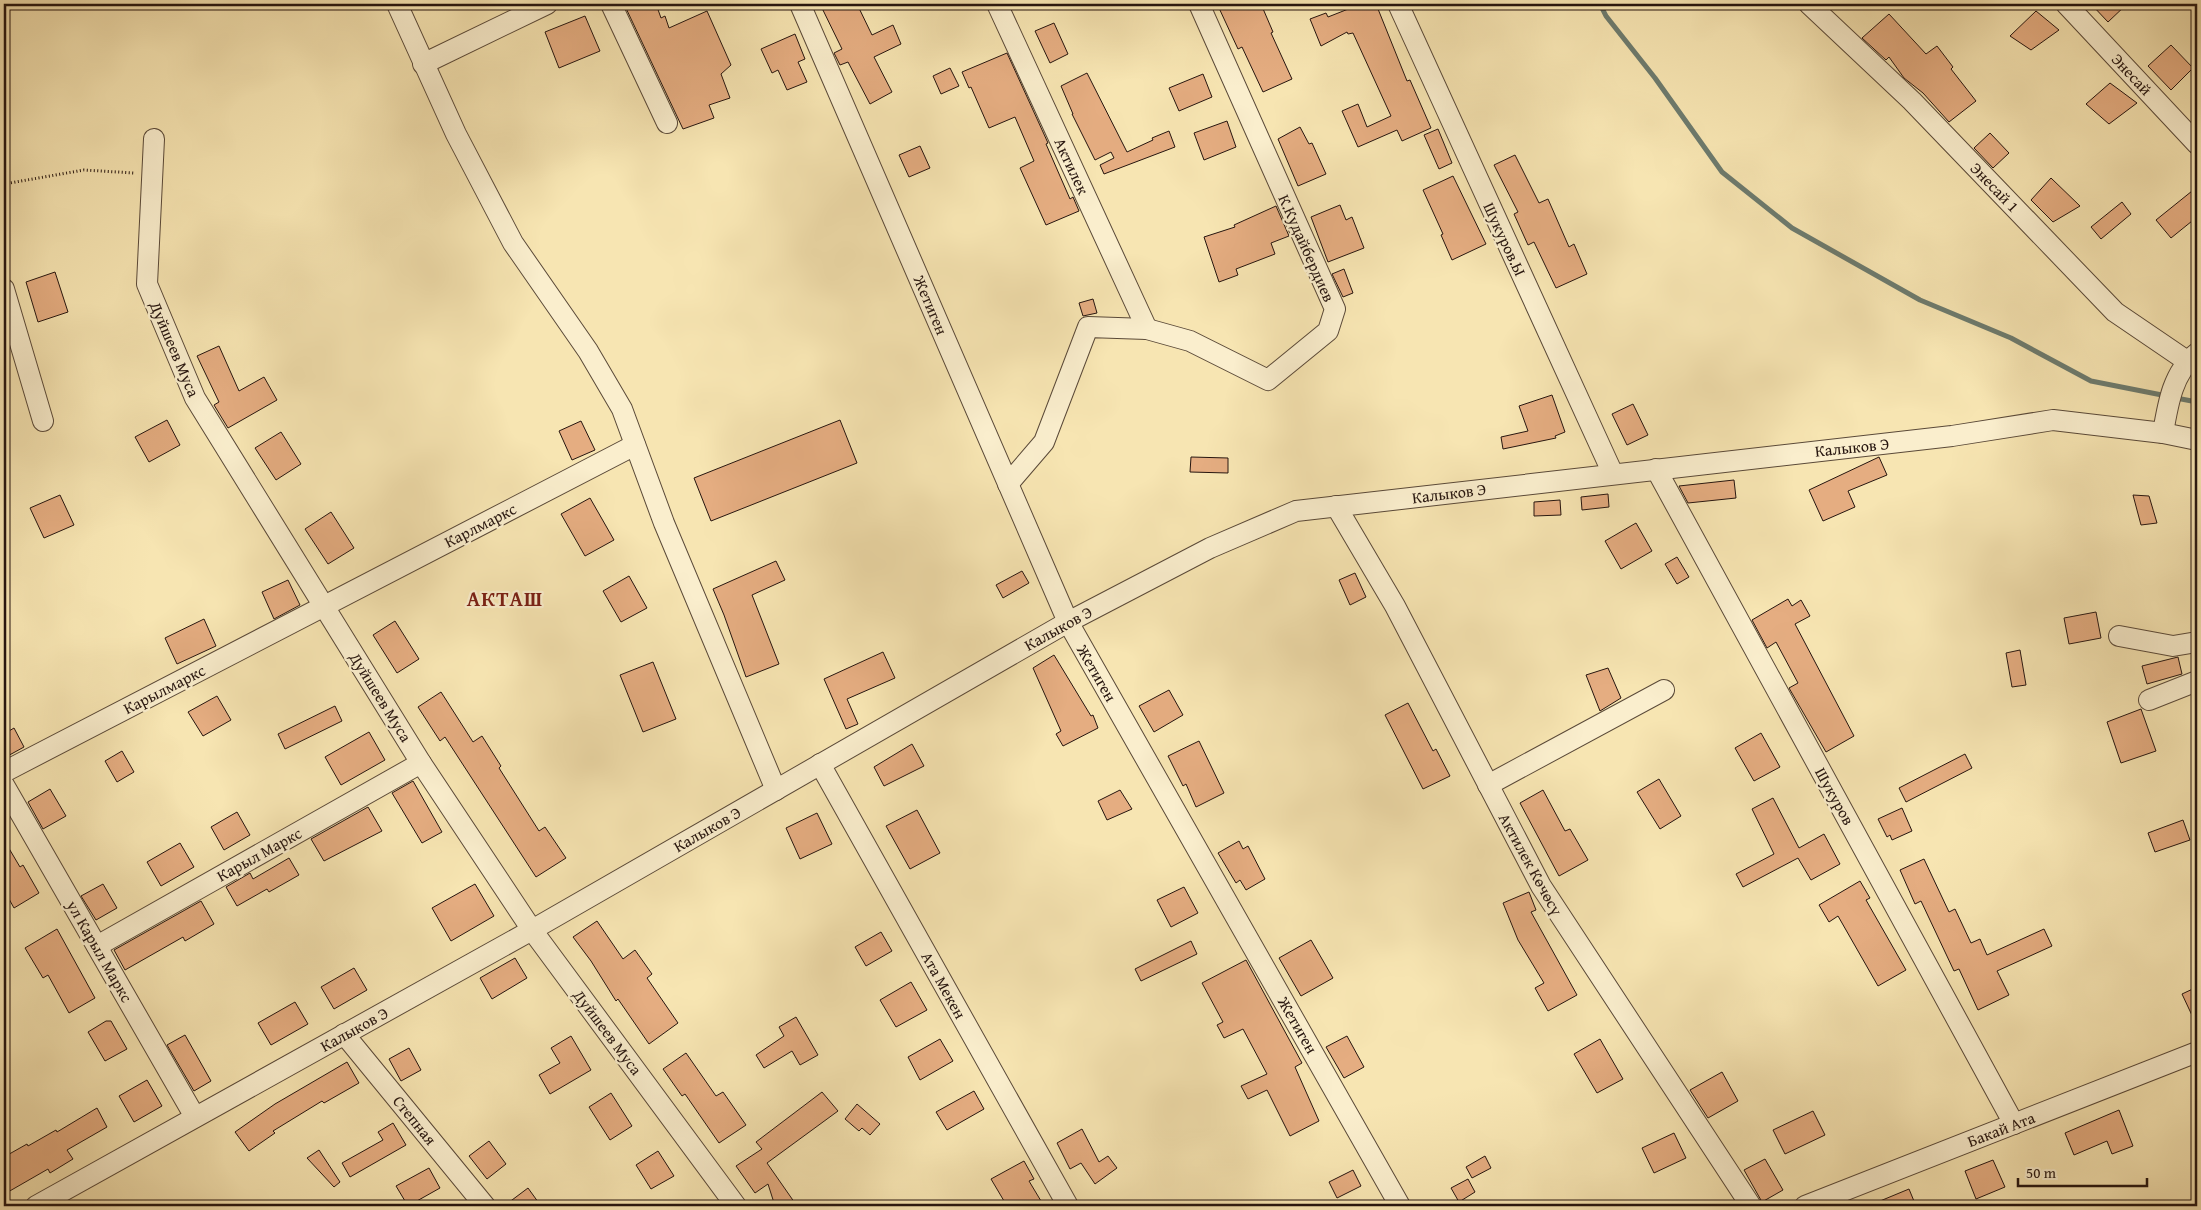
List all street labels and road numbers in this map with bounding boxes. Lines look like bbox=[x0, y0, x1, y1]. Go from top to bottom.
street label: Энесай bbox=[2106, 47, 2158, 101]
street label: Актилек bbox=[1048, 134, 1096, 199]
street label: Энесай 1 bbox=[1965, 157, 2025, 217]
street label: К.Кудайбердиев bbox=[1273, 190, 1342, 306]
street label: Шукуров.Ы bbox=[1477, 198, 1533, 280]
street label: Жетиген bbox=[907, 271, 954, 338]
street label: Дуйшеев Муса bbox=[144, 297, 206, 401]
street label: Калыков Э bbox=[1814, 431, 1890, 463]
street label: Калыков Э bbox=[1411, 477, 1487, 509]
street label: Карлмаркс bbox=[440, 497, 520, 553]
street label: Калыков Э bbox=[1020, 599, 1096, 657]
street label: Жетиген bbox=[1070, 639, 1123, 706]
street label: Дуйшеев Муса bbox=[343, 647, 418, 747]
street label: Карылмаркс bbox=[119, 658, 209, 720]
street label: Шукуров bbox=[1809, 763, 1861, 829]
street label: Калыков Э bbox=[669, 800, 745, 858]
street label: Актилек Көчөсү bbox=[1493, 808, 1569, 920]
street label: Карыл Маркс bbox=[212, 821, 306, 887]
street label: ул Карыл Маркс bbox=[61, 895, 139, 1007]
street label: Ата Мекен bbox=[916, 947, 972, 1023]
street label: Дуйшеев Муса bbox=[567, 983, 648, 1080]
street label: Жетиген bbox=[1271, 991, 1324, 1058]
street label: Калыков Э bbox=[316, 1000, 392, 1058]
street label: Степная bbox=[387, 1090, 443, 1150]
street label: Бакай Ата bbox=[1964, 1105, 2039, 1153]

